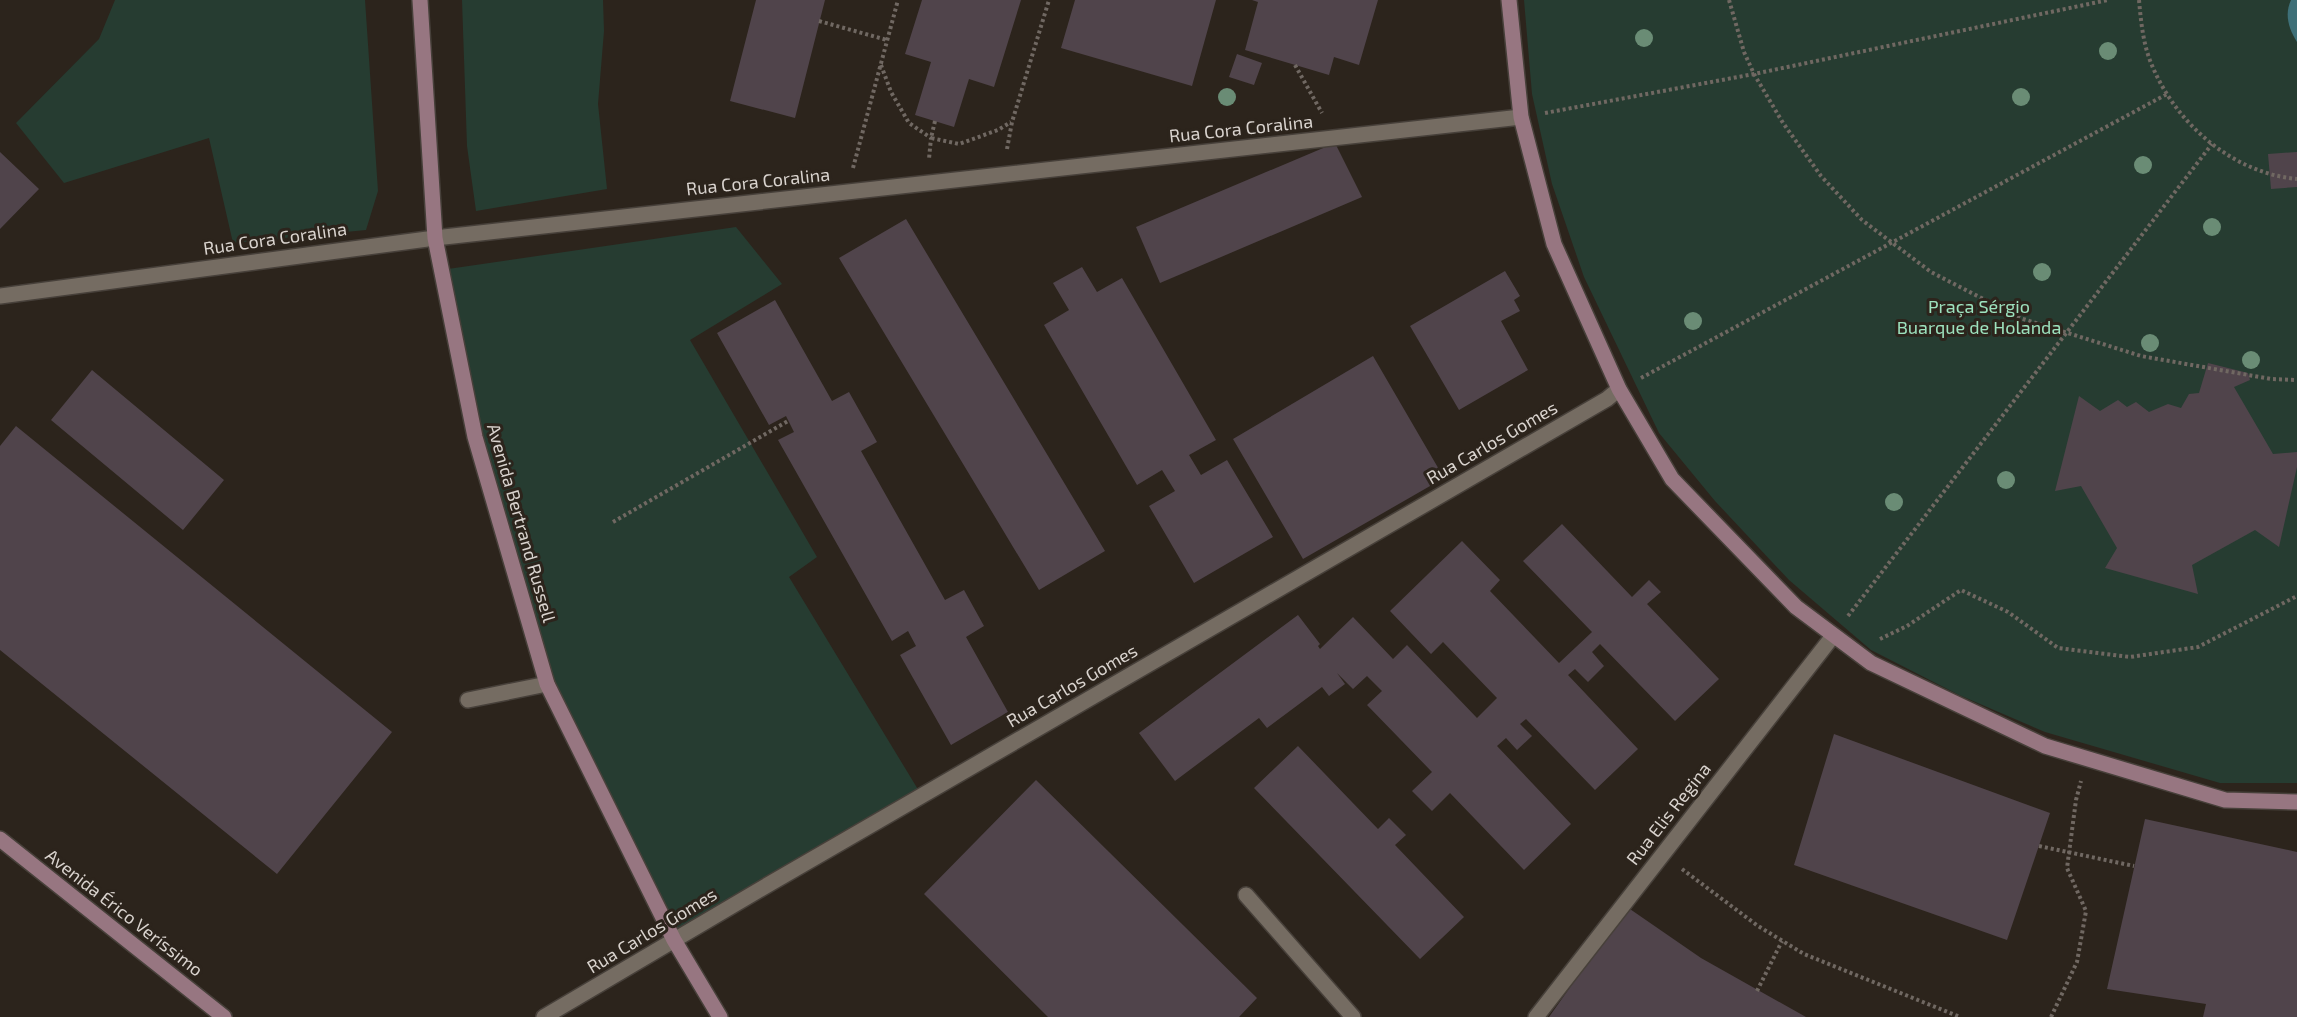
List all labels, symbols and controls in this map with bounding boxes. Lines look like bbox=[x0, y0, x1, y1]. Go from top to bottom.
street label: Rua Cora Coralina bbox=[1168, 110, 1314, 147]
street label: Rua Cora Coralina bbox=[685, 163, 831, 200]
street label: Rua Cora Coralina bbox=[202, 217, 348, 259]
park label: Praça Sérgio Buarque de Holanda bbox=[1897, 295, 2061, 338]
street label: Rua Carlos Gomes bbox=[1422, 396, 1561, 489]
street label: Avenida Bertrand Russell bbox=[483, 421, 561, 625]
street label: Rua Carlos Gomes bbox=[1002, 639, 1141, 732]
street label: Rua Elis Regina bbox=[1621, 758, 1715, 869]
street label: Avenida Érico Veríssimo bbox=[42, 844, 208, 981]
street label: Rua Carlos Gomes bbox=[583, 883, 720, 978]

